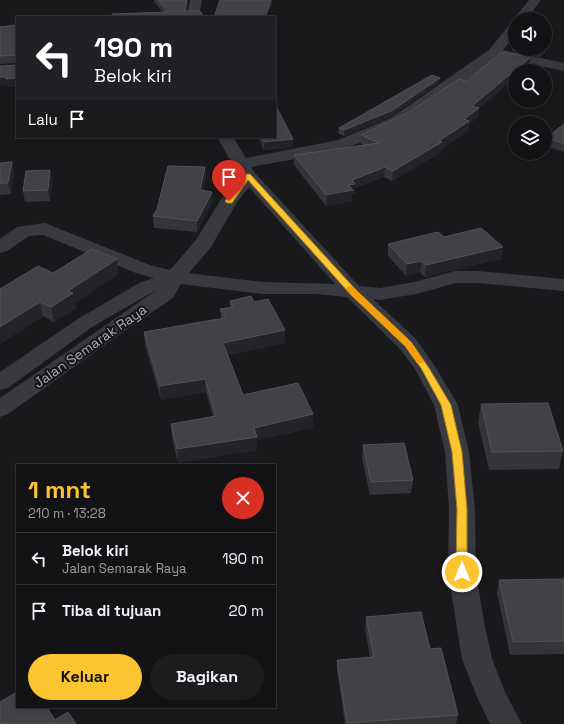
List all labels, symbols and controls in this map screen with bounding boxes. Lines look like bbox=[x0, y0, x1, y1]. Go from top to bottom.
map controls bbox=[508, 12, 552, 160]
button: sound bbox=[508, 12, 552, 56]
text: 190 m bbox=[94, 29, 173, 65]
icon: left bbox=[28, 32, 80, 84]
text: Belok kiri bbox=[94, 64, 172, 87]
button: search bbox=[508, 64, 552, 108]
icon: arrive bbox=[66, 108, 88, 130]
text: Lalu bbox=[28, 110, 58, 129]
button: layers bbox=[508, 116, 552, 160]
pin bbox=[212, 160, 246, 201]
icon: arrive bbox=[218, 166, 240, 188]
street label: Jalan Semarak Raya bbox=[30, 300, 150, 392]
text: 1 mnt bbox=[28, 474, 91, 505]
button: close bbox=[222, 477, 264, 519]
text: 210 m · 13:28 bbox=[28, 505, 106, 522]
text: Belok kiri bbox=[62, 541, 128, 560]
icon: left bbox=[28, 548, 50, 570]
text: 190 m bbox=[222, 549, 264, 568]
position arrow bbox=[441, 551, 483, 593]
text: Jalan Semarak Raya bbox=[62, 560, 187, 577]
icon: arrive bbox=[28, 600, 50, 622]
text: Tiba di tujuan bbox=[62, 601, 161, 620]
text: 20 m bbox=[229, 601, 264, 620]
button: Keluar bbox=[28, 654, 142, 700]
button: Bagikan bbox=[150, 654, 264, 700]

